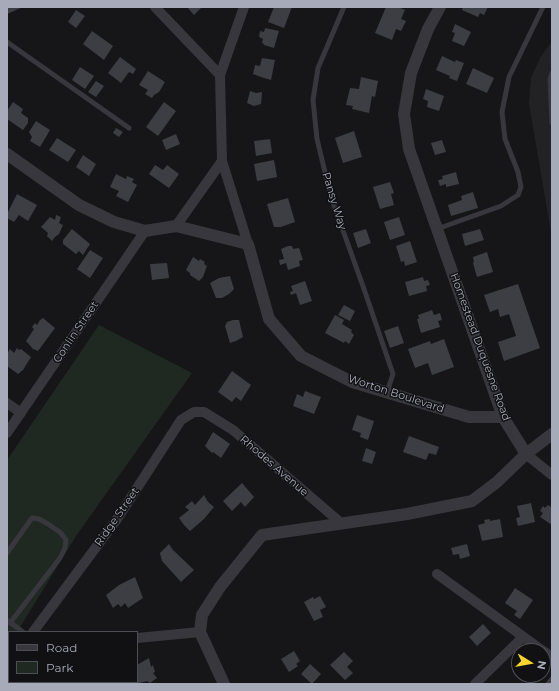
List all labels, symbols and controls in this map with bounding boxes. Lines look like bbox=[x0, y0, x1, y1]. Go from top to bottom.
street label: Pansy Way bbox=[319, 171, 349, 231]
street label: Homestead Duquesne Road bbox=[447, 271, 513, 423]
street label: Conlin Street bbox=[51, 299, 101, 365]
street label: Worton Boulevard bbox=[346, 372, 446, 416]
street label: Rhodes Avenue bbox=[237, 433, 311, 499]
street label: Ridge Street bbox=[92, 485, 142, 549]
legend bbox=[8, 631, 138, 683]
text: Road bbox=[46, 640, 77, 655]
north arrow bbox=[511, 643, 551, 683]
text: N bbox=[534, 659, 550, 671]
text: Park bbox=[46, 660, 73, 675]

